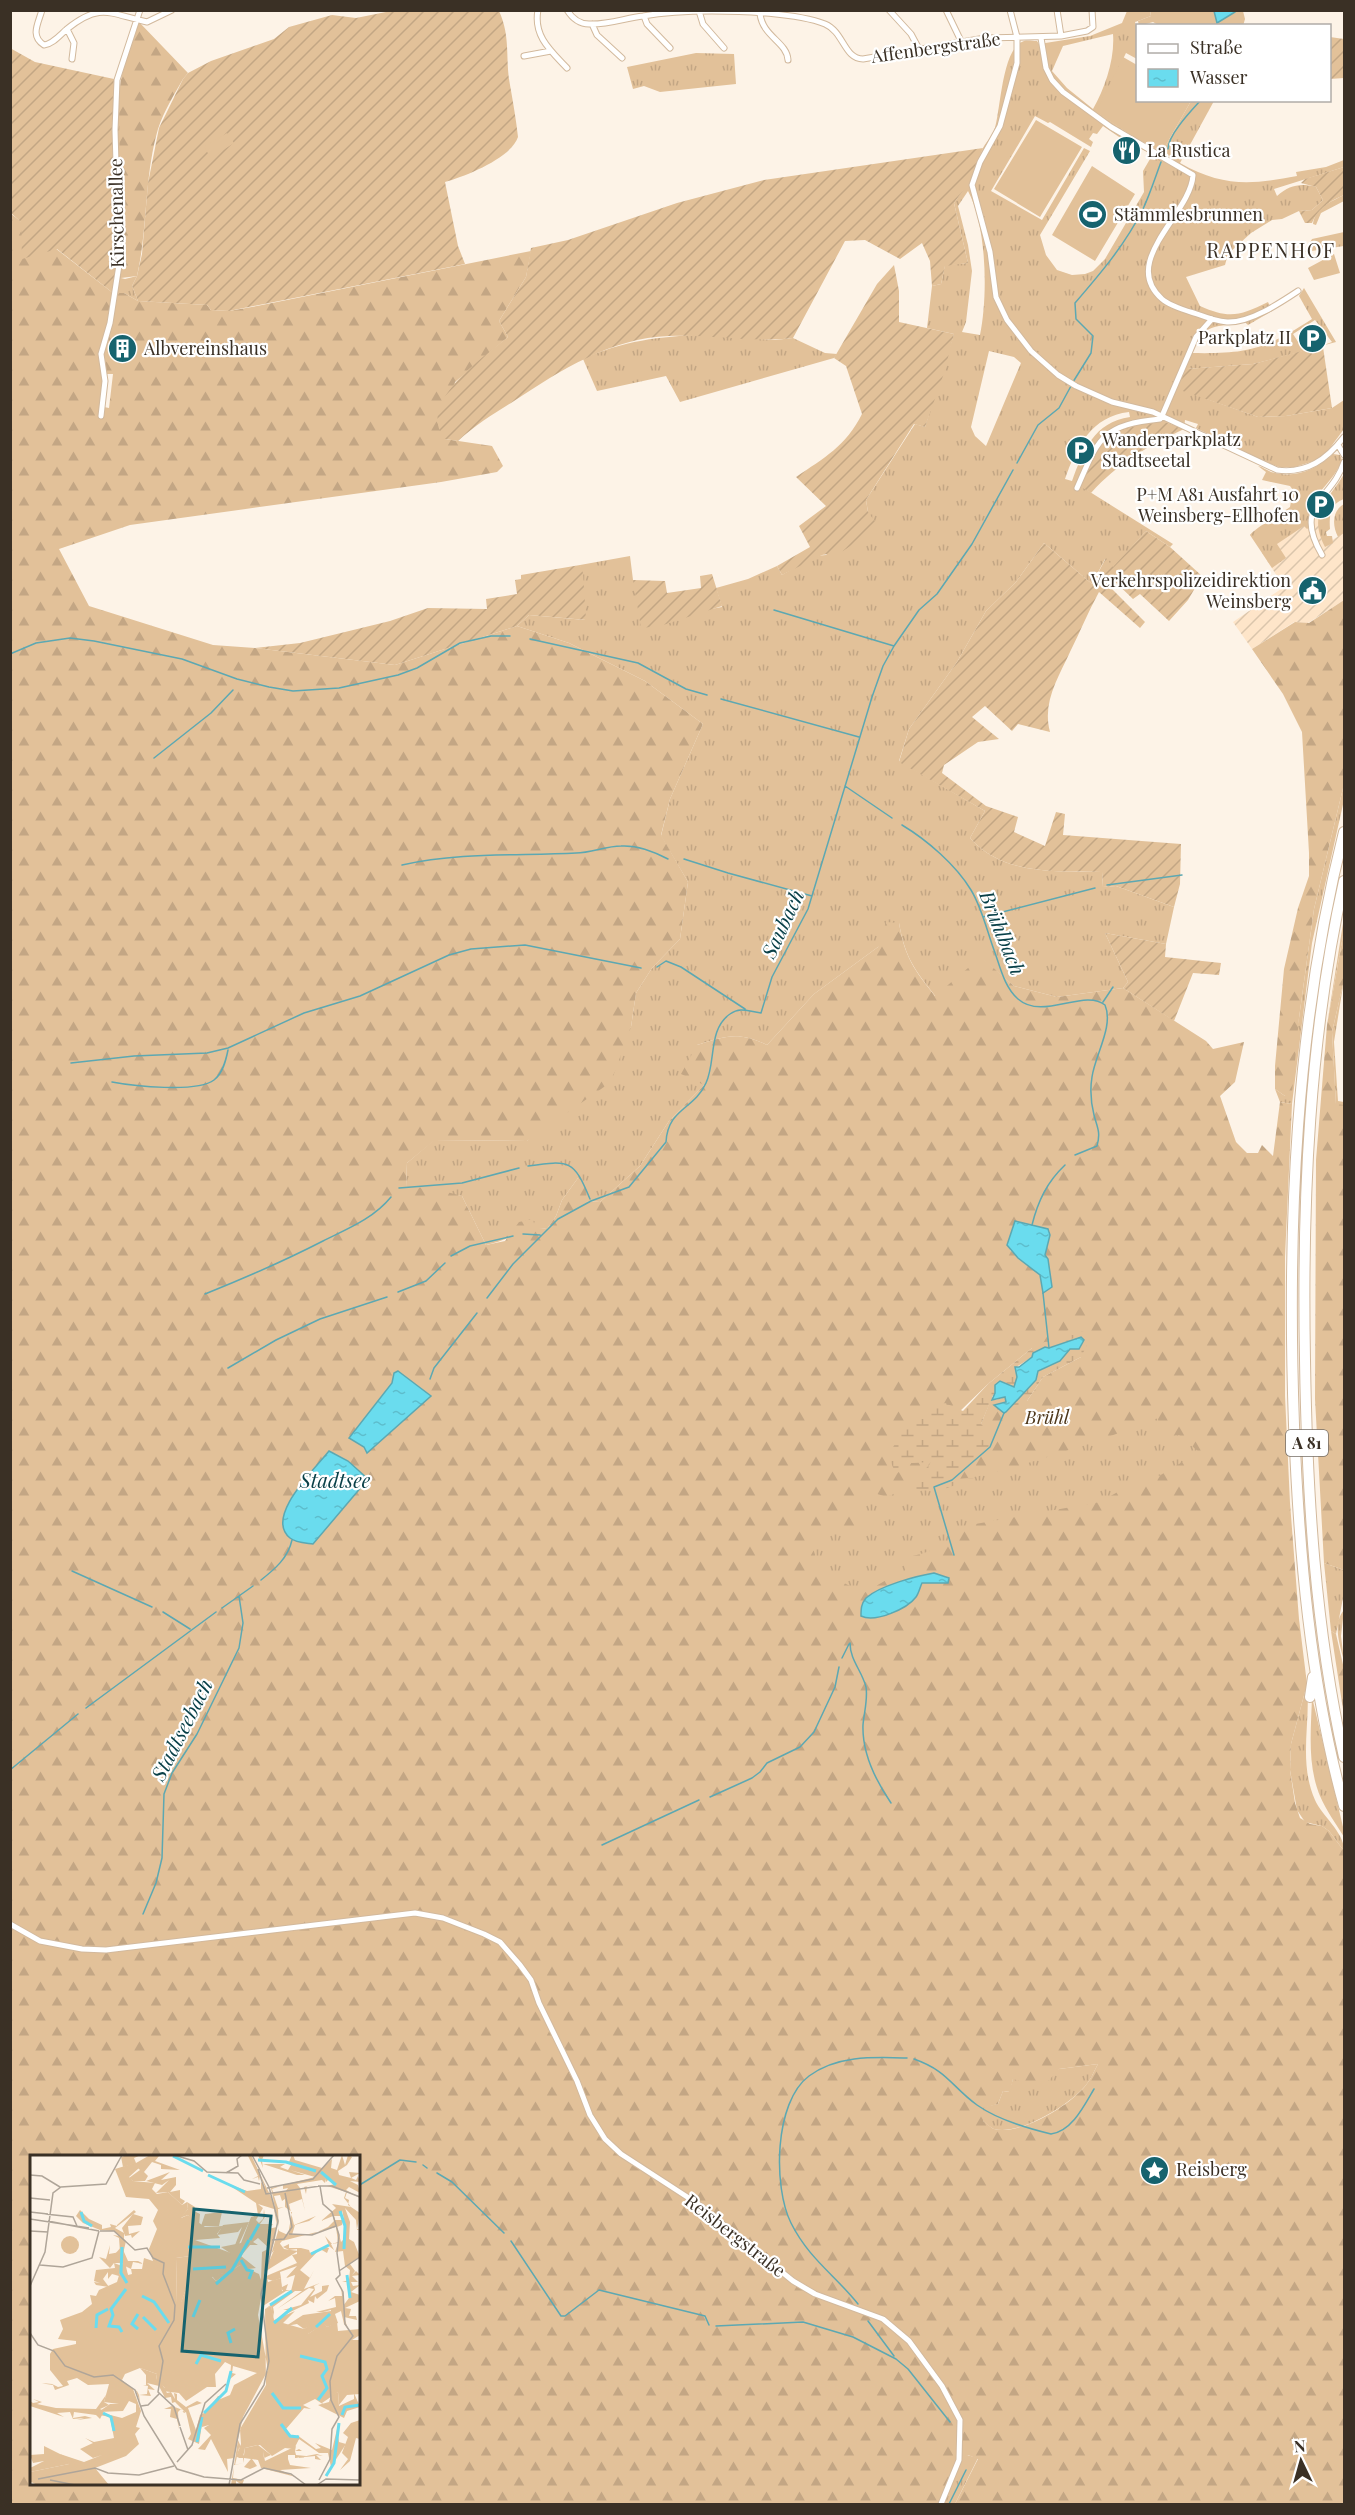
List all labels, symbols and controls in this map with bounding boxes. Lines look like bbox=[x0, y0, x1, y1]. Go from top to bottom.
legend bbox=[1136, 24, 1331, 102]
street label: Affenbergstraße bbox=[869, 26, 1002, 68]
text: Straße bbox=[1190, 35, 1243, 59]
text: Wasser bbox=[1189, 65, 1248, 89]
restaurant icon: La Rustica bbox=[1110, 135, 1142, 167]
place label: La Rustica bbox=[1147, 138, 1230, 162]
street label: Kirschenallee bbox=[103, 158, 129, 268]
sports icon: Stämmlesbrunnen bbox=[1077, 199, 1109, 231]
place label: Stämmlesbrunnen bbox=[1114, 202, 1263, 226]
district label: RAPPENHOF bbox=[1206, 236, 1336, 263]
parking icon: Parkplatz II bbox=[1296, 322, 1328, 354]
place label: Parkplatz II bbox=[1198, 325, 1291, 349]
building icon: Albvereinshaus bbox=[107, 333, 139, 365]
place label: Albvereinshaus bbox=[143, 336, 267, 360]
place label: Wanderparkplatz Stadtseetal bbox=[1101, 427, 1241, 472]
parking icon: Wanderparkplatz Stadtseetal bbox=[1065, 434, 1097, 466]
place label: P+M A81 Ausfahrt 10 Weinsberg-Ellhofen bbox=[1136, 482, 1299, 527]
parking icon: P+M A81 Ausfahrt 10 Weinsberg-Ellhofen bbox=[1304, 489, 1336, 521]
place label: Verkehrspolizeidirektion Weinsberg bbox=[1090, 568, 1291, 613]
public building icon: Verkehrspolizeidirektion Weinsberg bbox=[1296, 575, 1328, 607]
water label: Saubach bbox=[754, 885, 809, 963]
water label: Brühlbach bbox=[974, 885, 1033, 979]
park label: Brühl bbox=[1024, 1405, 1070, 1429]
road number: A 81 bbox=[1286, 1430, 1328, 1456]
water label: Stadtsee bbox=[299, 1466, 371, 1493]
water label: Stadtseebach bbox=[143, 1674, 218, 1786]
place icon: Reisberg bbox=[1139, 2154, 1171, 2186]
inset map bbox=[30, 2155, 360, 2485]
place label: Reisberg bbox=[1176, 2157, 1247, 2181]
street label: Reisbergstraße bbox=[680, 2188, 791, 2282]
north arrow bbox=[1271, 2431, 1331, 2491]
text: N bbox=[1293, 2435, 1307, 2457]

